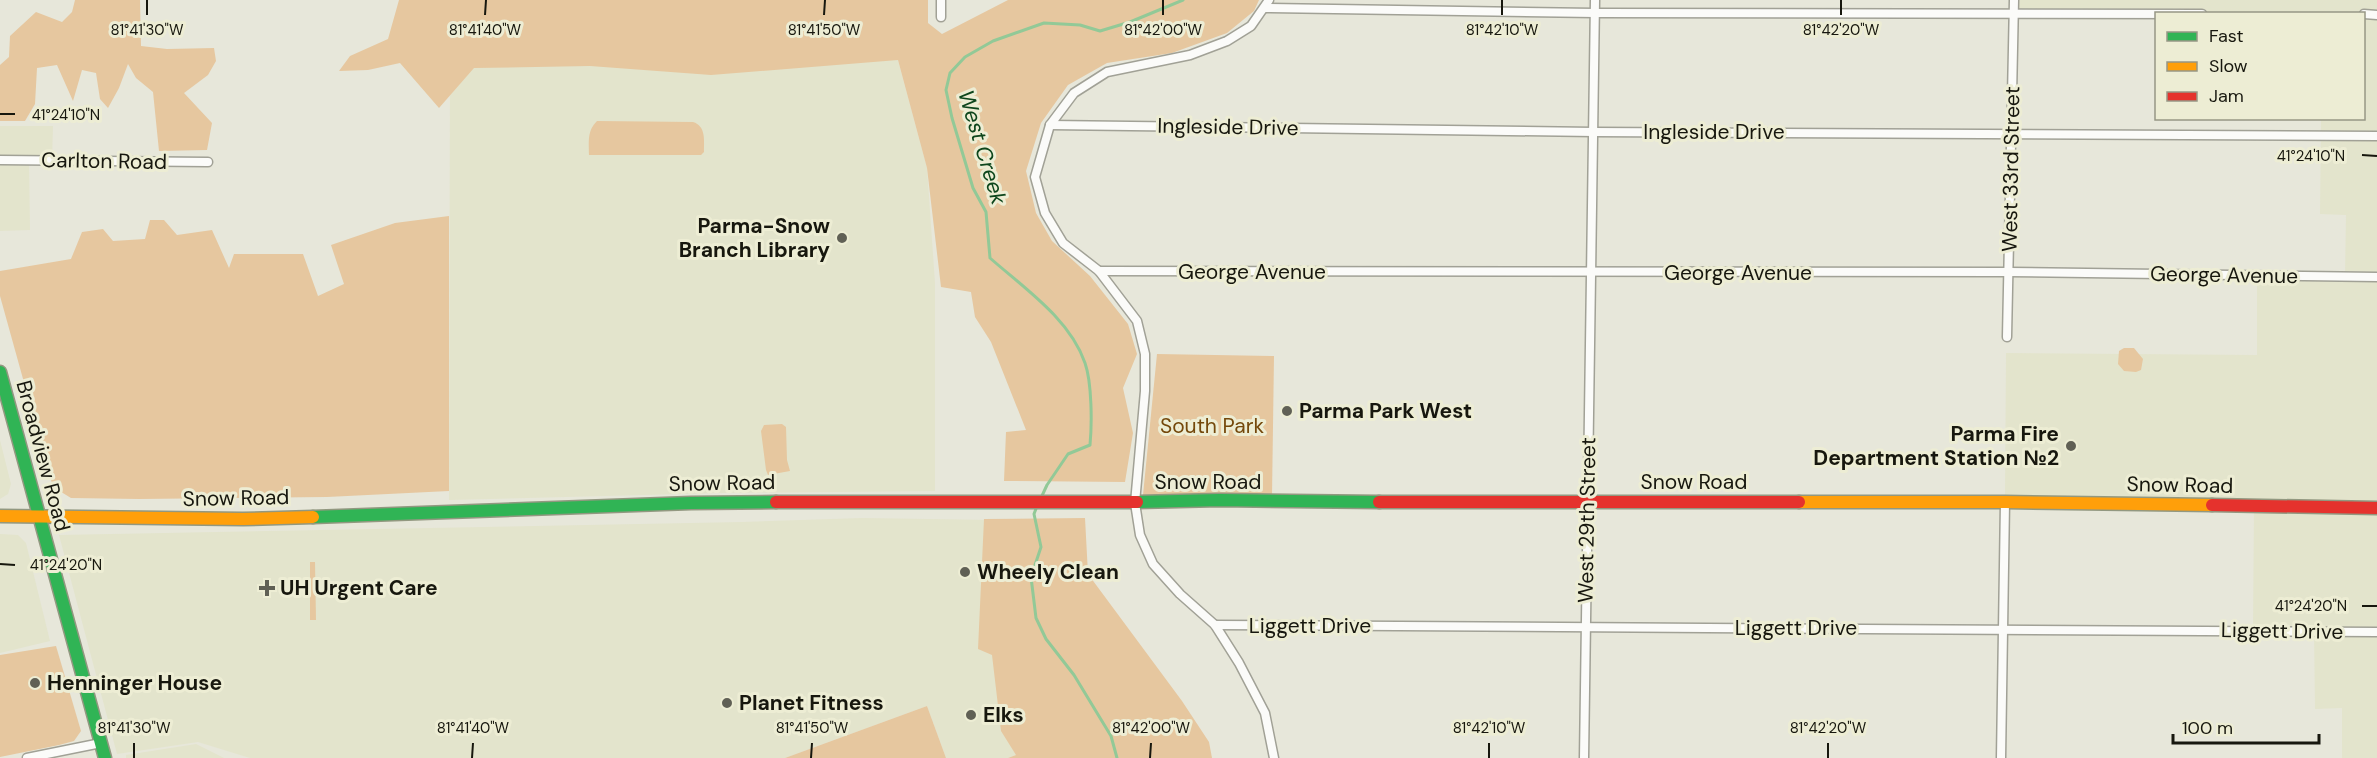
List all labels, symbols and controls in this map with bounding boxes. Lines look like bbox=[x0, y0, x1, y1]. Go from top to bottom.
legend bbox=[2155, 12, 2365, 120]
text: 81°41'30"W bbox=[111, 20, 184, 40]
text: 81°41'40"W bbox=[449, 20, 522, 40]
text: 81°41'50"W bbox=[788, 20, 861, 40]
text: 81°42'00"W bbox=[1124, 20, 1203, 40]
text: 81°42'10"W bbox=[1466, 20, 1539, 40]
text: 81°42'20"W bbox=[1803, 20, 1880, 40]
text: Fast bbox=[2209, 24, 2244, 48]
text: Slow bbox=[2209, 54, 2248, 78]
text: Jam bbox=[2209, 84, 2244, 108]
water label: West Creek bbox=[951, 86, 1014, 209]
street label: West 33rd Street bbox=[1996, 86, 2026, 252]
text: 41°24'10"N bbox=[32, 105, 100, 125]
street label: Ingleside Drive bbox=[1157, 112, 1299, 142]
street label: Ingleside Drive bbox=[1643, 118, 1785, 146]
street label: Carlton Road bbox=[41, 146, 167, 176]
text: 41°24'10"N bbox=[2277, 146, 2345, 166]
place label: Parma-Snow Branch Library bbox=[679, 212, 830, 264]
marker: Parma-Snow Branch Library bbox=[835, 231, 849, 245]
street label: George Avenue bbox=[1178, 258, 1326, 286]
street label: George Avenue bbox=[1664, 259, 1812, 287]
street label: George Avenue bbox=[2150, 260, 2298, 290]
street label: Broadview Road bbox=[9, 377, 77, 535]
place label: Parma Park West bbox=[1299, 397, 1472, 425]
marker: Parma Park West bbox=[1280, 404, 1294, 418]
park label: South Park bbox=[1160, 412, 1264, 440]
place label: Parma Fire Department Station №2 bbox=[1813, 420, 2059, 472]
street label: West 29th Street bbox=[1572, 437, 1602, 603]
marker: Parma Fire Department Station №2 bbox=[2064, 439, 2078, 453]
street label: Snow Road bbox=[668, 468, 776, 498]
street label: Snow Road bbox=[1155, 468, 1261, 496]
street label: Snow Road bbox=[1641, 468, 1747, 496]
street label: Snow Road bbox=[2126, 470, 2234, 500]
street label: Snow Road bbox=[182, 483, 290, 513]
text: 41°24'20"N bbox=[30, 555, 102, 575]
place label: Wheely Clean bbox=[977, 558, 1119, 586]
marker: Wheely Clean bbox=[958, 565, 972, 579]
place label: UH Urgent Care bbox=[280, 574, 438, 602]
marker: UH Urgent Care bbox=[258, 579, 276, 597]
text: 41°24'20"N bbox=[2275, 596, 2347, 616]
street label: Liggett Drive bbox=[1249, 612, 1371, 640]
street label: Liggett Drive bbox=[1735, 614, 1857, 642]
street label: Liggett Drive bbox=[2221, 616, 2344, 646]
place label: Henninger House bbox=[47, 669, 222, 697]
marker: Henninger House bbox=[28, 676, 42, 690]
place label: Planet Fitness bbox=[739, 689, 884, 717]
marker: Planet Fitness bbox=[720, 696, 734, 710]
place label: Elks bbox=[983, 701, 1024, 729]
scale bar bbox=[2173, 707, 2318, 745]
marker: Elks bbox=[964, 708, 978, 722]
text: 100 m bbox=[2182, 716, 2233, 740]
text: 81°41'30"W bbox=[98, 718, 171, 738]
text: 81°41'40"W bbox=[437, 718, 510, 738]
text: 81°41'50"W bbox=[776, 718, 849, 738]
text: 81°42'00"W bbox=[1112, 718, 1191, 738]
text: 81°42'10"W bbox=[1453, 718, 1526, 738]
text: 81°42'20"W bbox=[1790, 718, 1867, 738]

